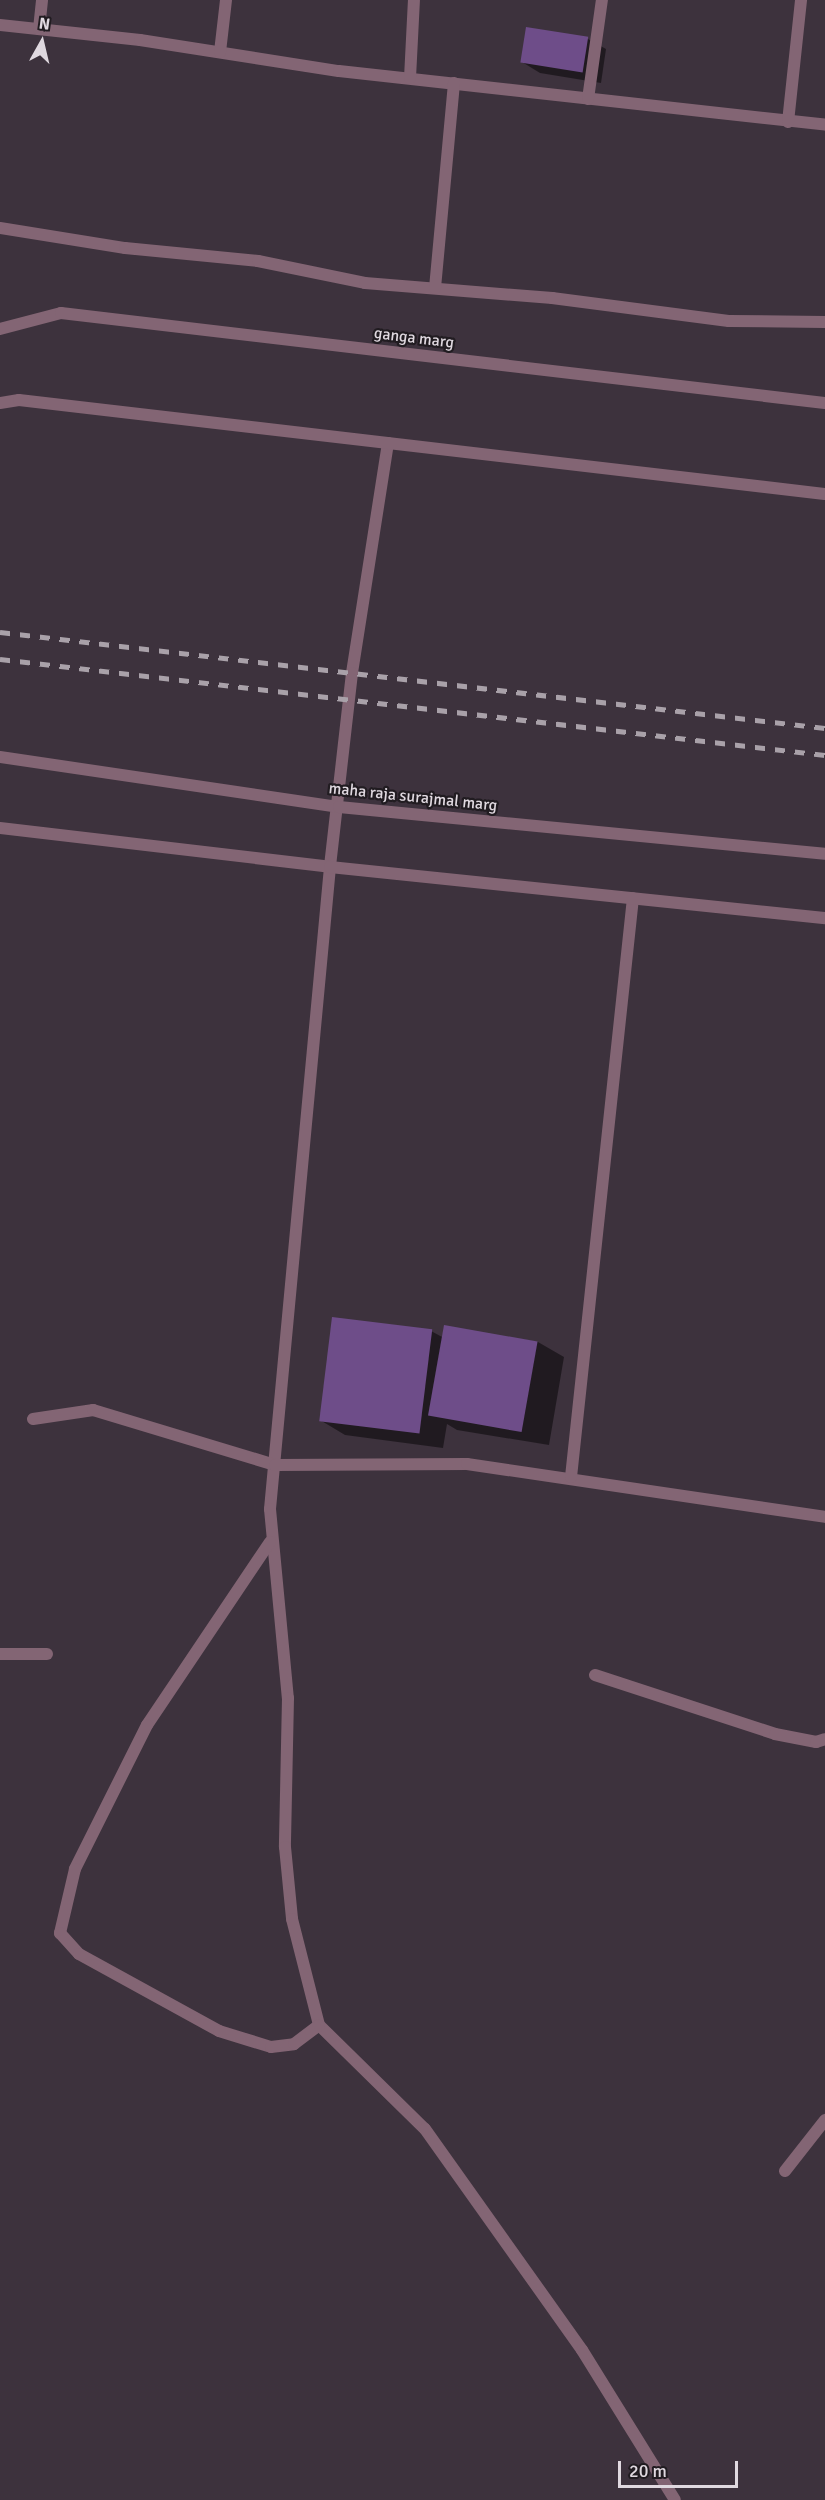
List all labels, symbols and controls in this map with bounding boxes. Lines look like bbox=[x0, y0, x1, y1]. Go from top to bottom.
north arrow bbox=[12, 12, 72, 72]
text: N bbox=[38, 13, 51, 35]
street label: ganga marg bbox=[373, 324, 455, 352]
street label: maha raja surajmal marg bbox=[328, 779, 498, 815]
scale bar bbox=[621, 2449, 741, 2487]
text: 20 m bbox=[629, 2460, 667, 2482]

